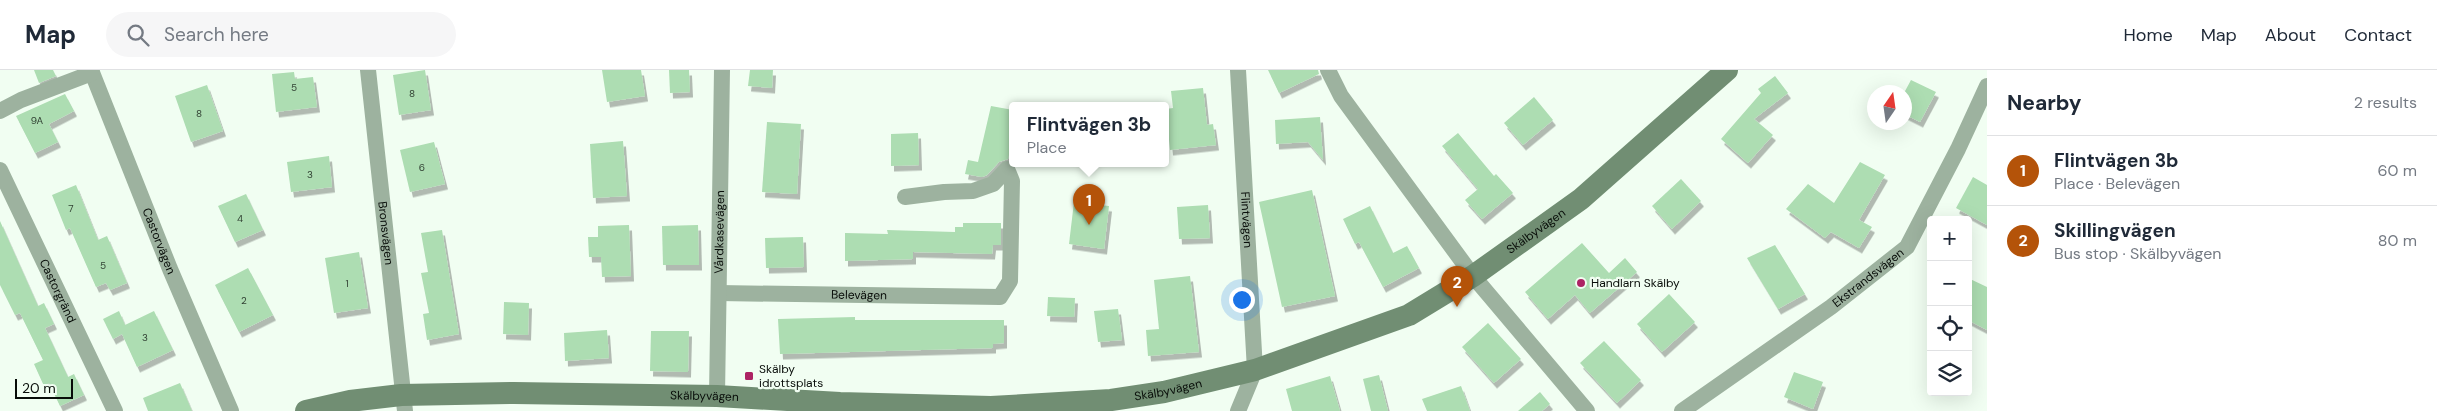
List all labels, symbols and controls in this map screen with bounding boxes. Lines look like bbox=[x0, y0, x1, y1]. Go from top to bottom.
search box bbox=[106, 12, 456, 57]
text: Map bbox=[25, 19, 76, 50]
icon: search bbox=[124, 21, 152, 49]
text: Search here bbox=[164, 22, 269, 47]
text: Home bbox=[2123, 23, 2173, 47]
text: Map bbox=[2201, 23, 2237, 47]
text: About bbox=[2265, 23, 2316, 47]
text: Contact bbox=[2344, 23, 2412, 47]
house number: 5 bbox=[291, 81, 297, 94]
north arrow bbox=[1867, 85, 1912, 130]
house number: 8 bbox=[409, 87, 415, 100]
text: Nearby bbox=[2007, 89, 2081, 117]
text: 2 results bbox=[2354, 92, 2417, 113]
popup bbox=[1009, 102, 1169, 167]
house number: 8 bbox=[196, 107, 202, 120]
text: Flintvägen 3b bbox=[1027, 112, 1151, 137]
house number: 9A bbox=[31, 114, 44, 127]
text: Place bbox=[1027, 137, 1067, 158]
text: Flintvägen 3b bbox=[2054, 148, 2179, 173]
text: 1 bbox=[2020, 160, 2026, 181]
text: 60 m bbox=[2377, 160, 2417, 181]
house number: 6 bbox=[419, 161, 425, 174]
house number: 3 bbox=[307, 168, 313, 181]
text: Place · Belevägen bbox=[2054, 173, 2180, 194]
pin: 1 bbox=[1073, 184, 1105, 225]
street label: Vårdkasevägen bbox=[711, 190, 728, 274]
street label: Flintvägen bbox=[1237, 191, 1256, 248]
street label: Bronsvägen bbox=[374, 200, 397, 266]
house number: 7 bbox=[68, 202, 74, 215]
street label: Skälbyvägen bbox=[1503, 205, 1569, 258]
street label: Castorvägen bbox=[139, 206, 179, 277]
house number: 4 bbox=[237, 212, 243, 225]
map controls bbox=[1927, 216, 1972, 396]
button: + bbox=[1927, 216, 1972, 261]
text: Skillingvägen bbox=[2054, 218, 2176, 243]
text: 2 bbox=[2018, 230, 2028, 251]
text: 80 m bbox=[2378, 230, 2417, 251]
text: Bus stop · Skälbyvägen bbox=[2054, 243, 2221, 264]
street label: Ekstrandsvägen bbox=[1829, 244, 1907, 311]
street label: Castorgränd bbox=[36, 256, 80, 326]
house number: 5 bbox=[100, 259, 106, 272]
button: − bbox=[1927, 261, 1972, 306]
pin: 2 bbox=[1441, 266, 1473, 307]
place label: Handlarn Skälby bbox=[1591, 275, 1680, 291]
house number: 1 bbox=[345, 277, 349, 290]
marker: Handlarn Skälby bbox=[1575, 277, 1587, 289]
street label: Belevägen bbox=[831, 287, 887, 303]
your location bbox=[1229, 287, 1255, 313]
house number: 2 bbox=[241, 294, 247, 307]
button: locate bbox=[1927, 306, 1972, 351]
house number: 3 bbox=[142, 331, 148, 344]
button: layers bbox=[1927, 351, 1972, 396]
place label: Skälby idrottsplats bbox=[759, 361, 823, 391]
marker: Skälby idrottsplats bbox=[743, 370, 755, 382]
street label: Skälbyvägen bbox=[1133, 375, 1204, 404]
scale bar bbox=[15, 376, 72, 399]
text: 20 m bbox=[22, 379, 56, 397]
street label: Skälbyvägen bbox=[670, 387, 739, 405]

